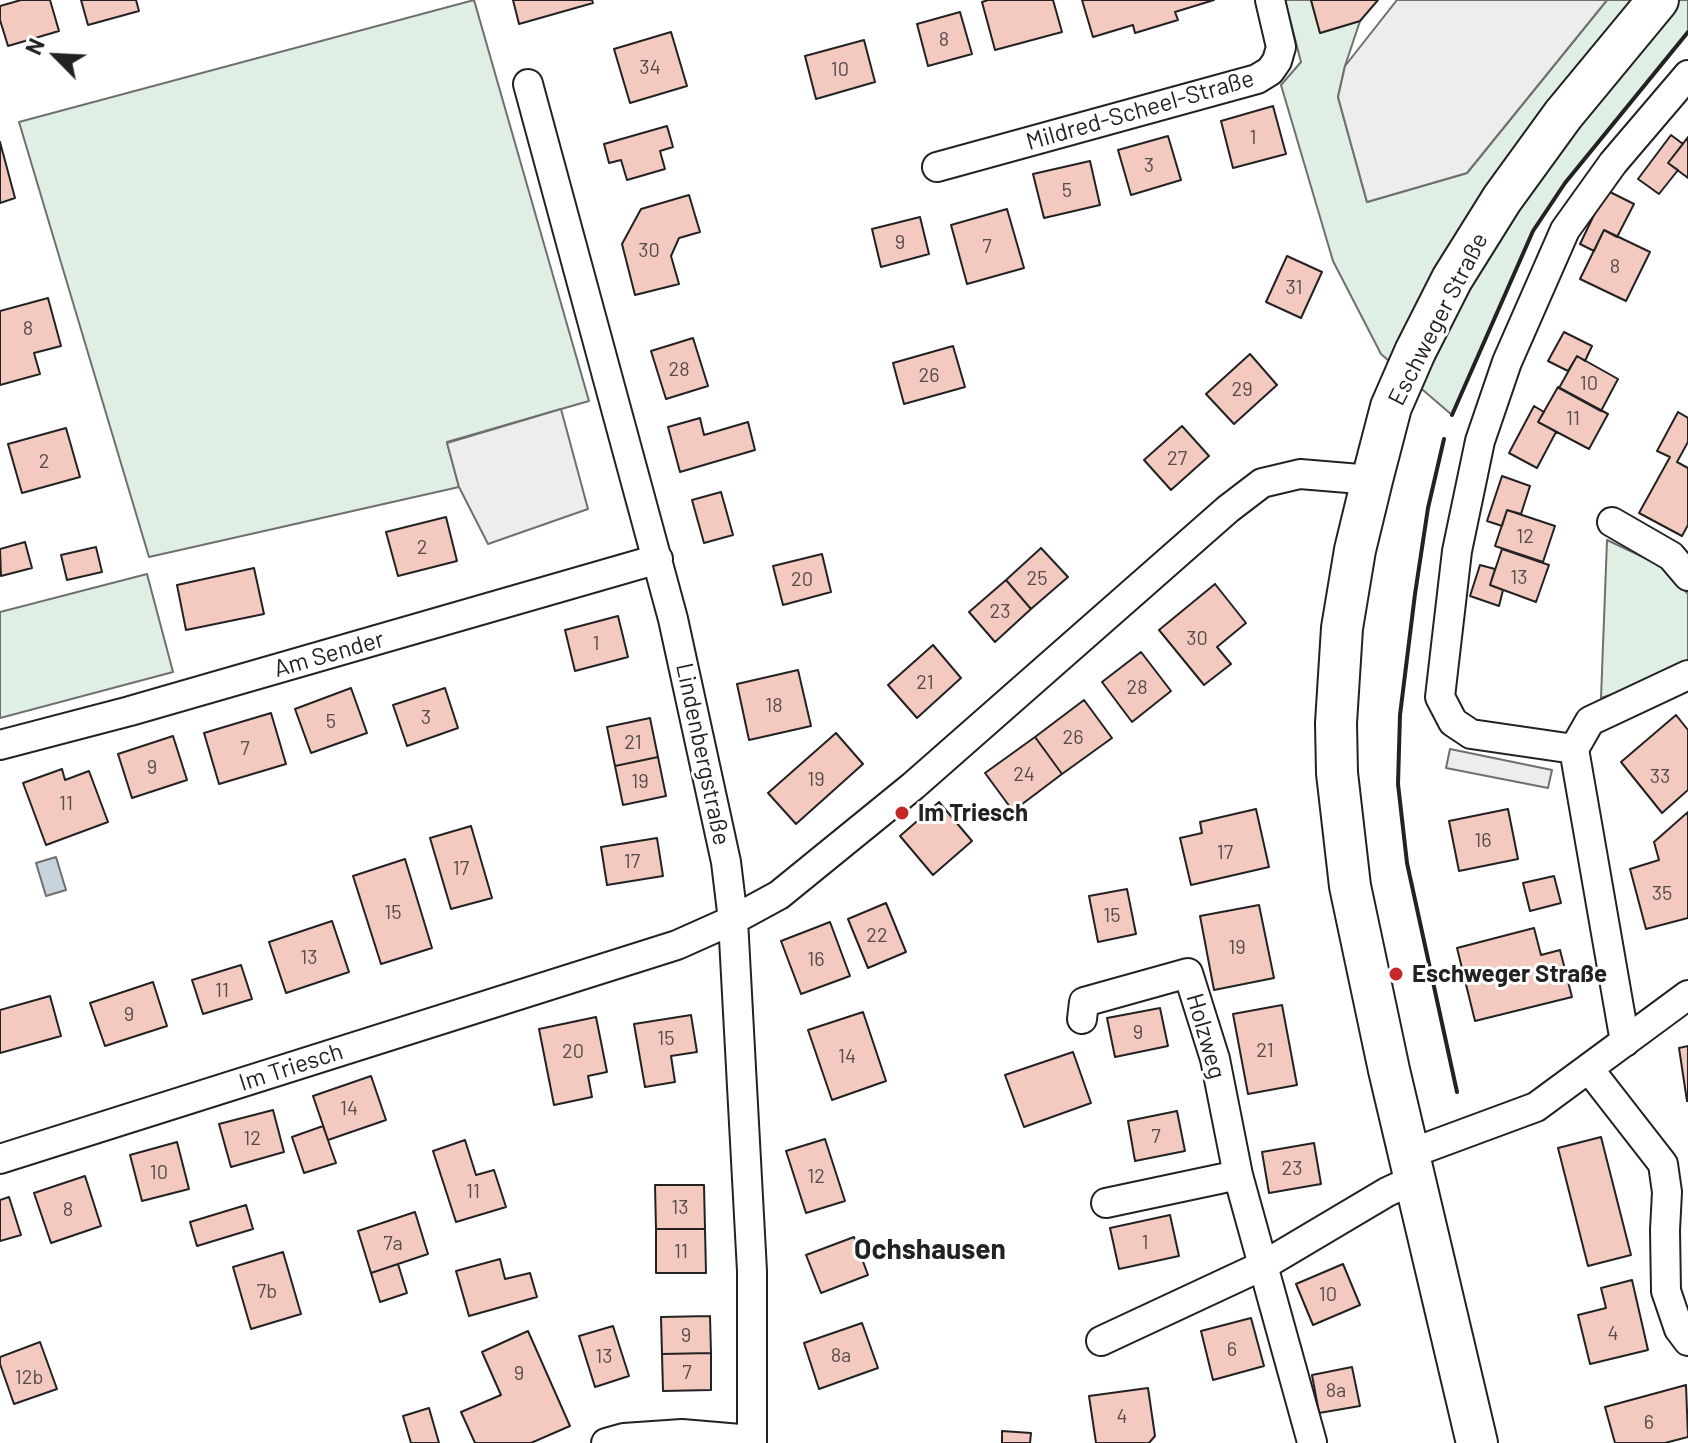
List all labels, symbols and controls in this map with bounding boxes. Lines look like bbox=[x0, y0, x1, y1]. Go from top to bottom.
north arrow bbox=[16, 16, 96, 96]
house number: 8 bbox=[939, 27, 949, 51]
text: N bbox=[19, 34, 49, 58]
house number: 34 bbox=[639, 55, 661, 79]
house number: 10 bbox=[831, 57, 849, 81]
street label: Mildred-Scheel-Straße bbox=[1023, 64, 1257, 156]
house number: 1 bbox=[1250, 125, 1256, 149]
house number: 3 bbox=[1144, 153, 1154, 177]
house number: 5 bbox=[1062, 178, 1072, 202]
street label: Eschweger Straße bbox=[1382, 228, 1494, 410]
house number: 9 bbox=[895, 230, 905, 254]
house number: 7 bbox=[982, 234, 992, 258]
house number: 30 bbox=[638, 238, 660, 262]
house number: 8 bbox=[1610, 254, 1620, 278]
house number: 31 bbox=[1285, 275, 1303, 299]
house number: 8 bbox=[23, 316, 33, 340]
house number: 28 bbox=[668, 357, 690, 381]
house number: 26 bbox=[918, 363, 940, 387]
house number: 10 bbox=[1580, 371, 1598, 395]
house number: 29 bbox=[1231, 377, 1253, 401]
house number: 11 bbox=[1566, 406, 1580, 430]
house number: 27 bbox=[1167, 446, 1187, 470]
house number: 2 bbox=[39, 449, 49, 473]
house number: 12 bbox=[1516, 524, 1534, 548]
house number: 2 bbox=[417, 535, 427, 559]
house number: 13 bbox=[1510, 565, 1528, 589]
house number: 25 bbox=[1027, 566, 1047, 590]
house number: 20 bbox=[791, 567, 813, 591]
house number: 23 bbox=[990, 599, 1010, 623]
street label: Am Sender bbox=[271, 625, 387, 683]
house number: 30 bbox=[1186, 626, 1208, 650]
house number: 1 bbox=[593, 631, 599, 655]
street label: Lindenbergstraße bbox=[670, 660, 736, 848]
house number: 21 bbox=[916, 670, 934, 694]
house number: 28 bbox=[1126, 675, 1148, 699]
house number: 18 bbox=[765, 693, 783, 717]
house number: 3 bbox=[421, 705, 431, 729]
house number: 5 bbox=[326, 709, 336, 733]
house number: 26 bbox=[1062, 725, 1084, 749]
house number: 21 bbox=[624, 730, 642, 754]
house number: 7 bbox=[240, 736, 250, 760]
house number: 9 bbox=[147, 755, 157, 779]
house number: 24 bbox=[1013, 762, 1035, 786]
house number: 33 bbox=[1650, 764, 1670, 788]
house number: 19 bbox=[807, 767, 825, 791]
house number: 19 bbox=[631, 769, 649, 793]
house number: 11 bbox=[59, 791, 73, 815]
place label: Im Triesch bbox=[918, 799, 1028, 827]
marker: Im Triesch bbox=[893, 804, 911, 822]
house number: 16 bbox=[1474, 828, 1492, 852]
house number: 17 bbox=[1217, 840, 1233, 864]
house number: 17 bbox=[624, 849, 640, 873]
house number: 17 bbox=[453, 856, 469, 880]
house number: 35 bbox=[1652, 881, 1672, 905]
house number: 15 bbox=[384, 900, 402, 924]
house number: 15 bbox=[1103, 903, 1121, 927]
house number: 22 bbox=[866, 923, 888, 947]
house number: 19 bbox=[1228, 935, 1246, 959]
house number: 13 bbox=[300, 945, 318, 969]
house number: 16 bbox=[807, 947, 825, 971]
place label: Eschweger Straße bbox=[1412, 960, 1607, 988]
marker: Eschweger Straße bbox=[1387, 965, 1405, 983]
house number: 11 bbox=[215, 978, 229, 1002]
street label: Holzweg bbox=[1180, 990, 1232, 1082]
house number: 9 bbox=[124, 1002, 134, 1026]
house number: 9 bbox=[1133, 1020, 1143, 1044]
house number: 15 bbox=[657, 1026, 675, 1050]
street label: Im Triesch bbox=[235, 1037, 347, 1097]
house number: 21 bbox=[1256, 1038, 1274, 1062]
house number: 20 bbox=[562, 1039, 584, 1063]
house number: 14 bbox=[838, 1044, 856, 1068]
house number: 14 bbox=[340, 1096, 358, 1120]
house number: 7 bbox=[1151, 1124, 1161, 1148]
house number: 12 bbox=[243, 1126, 261, 1150]
house number: 23 bbox=[1282, 1156, 1302, 1180]
house number: 10 bbox=[150, 1160, 168, 1184]
house number: 12 bbox=[807, 1164, 825, 1188]
house number: 11 bbox=[466, 1179, 480, 1203]
house number: 13 bbox=[671, 1195, 689, 1219]
house number: 8 bbox=[63, 1197, 73, 1221]
house number: 1 bbox=[1142, 1230, 1148, 1254]
house number: 7a bbox=[383, 1231, 403, 1255]
district label: Ochshausen bbox=[854, 1233, 1006, 1267]
house number: 11 bbox=[674, 1239, 688, 1263]
house number: 7b bbox=[257, 1279, 277, 1303]
house number: 10 bbox=[1319, 1282, 1337, 1306]
house number: 4 bbox=[1607, 1321, 1619, 1345]
house number: 9 bbox=[681, 1323, 691, 1347]
house number: 6 bbox=[1227, 1337, 1237, 1361]
house number: 8a bbox=[831, 1343, 851, 1367]
house number: 13 bbox=[595, 1344, 613, 1368]
house number: 7 bbox=[682, 1360, 692, 1384]
house number: 9 bbox=[514, 1361, 524, 1385]
house number: 12b bbox=[15, 1365, 43, 1389]
house number: 8a bbox=[1326, 1378, 1346, 1402]
house number: 4 bbox=[1116, 1404, 1128, 1428]
house number: 6 bbox=[1644, 1410, 1654, 1434]

